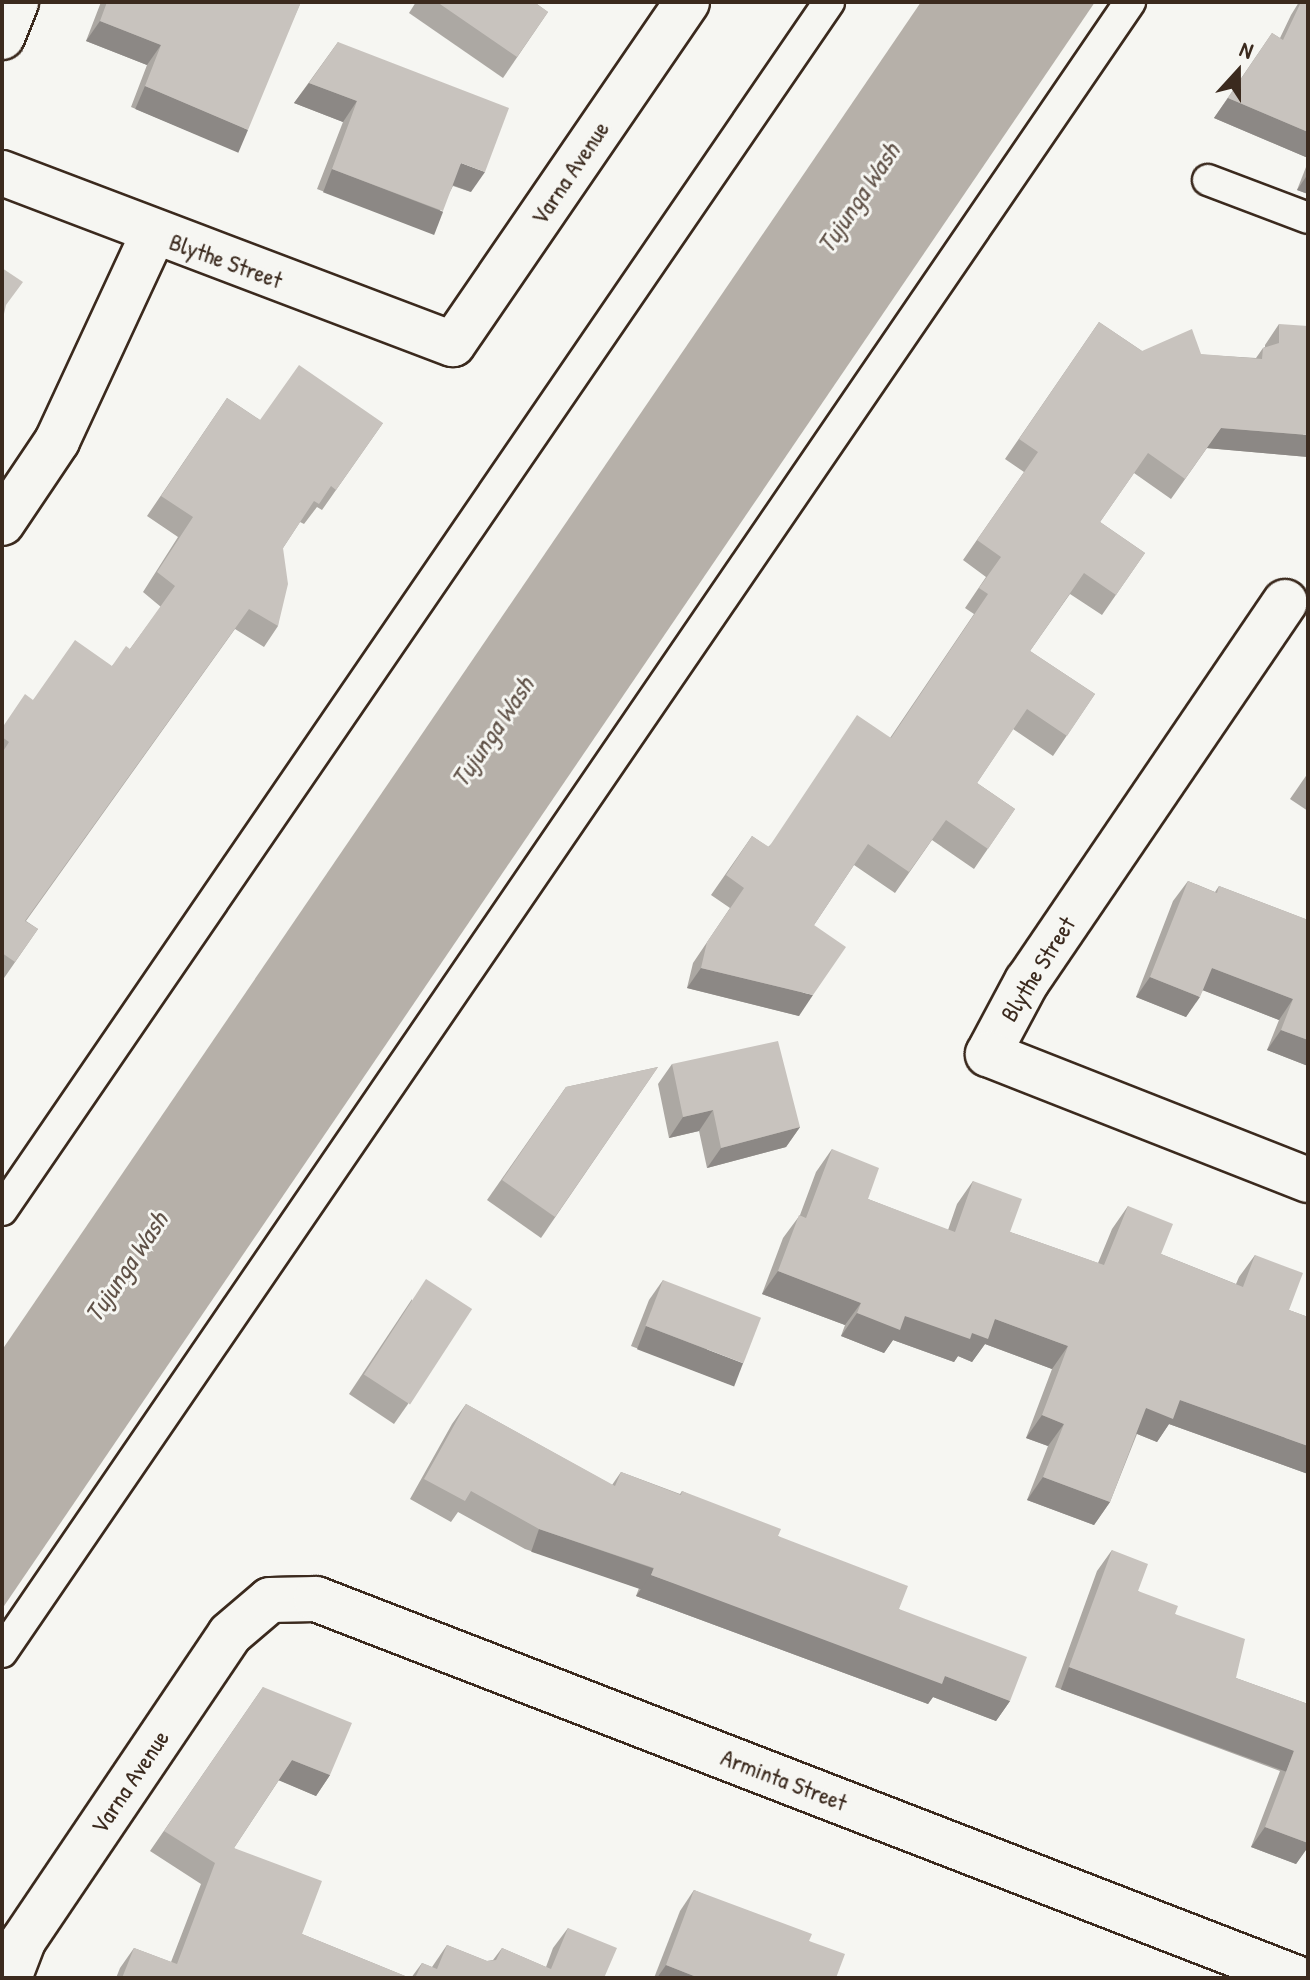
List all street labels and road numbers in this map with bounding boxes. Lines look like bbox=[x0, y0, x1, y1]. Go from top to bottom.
street label: Varna Avenue bbox=[525, 116, 615, 230]
street label: Blythe Street bbox=[166, 227, 286, 295]
street label: Blythe Street bbox=[995, 911, 1081, 1027]
street label: Varna Avenue bbox=[85, 1725, 175, 1839]
street label: Arminta Street bbox=[717, 1743, 851, 1817]

